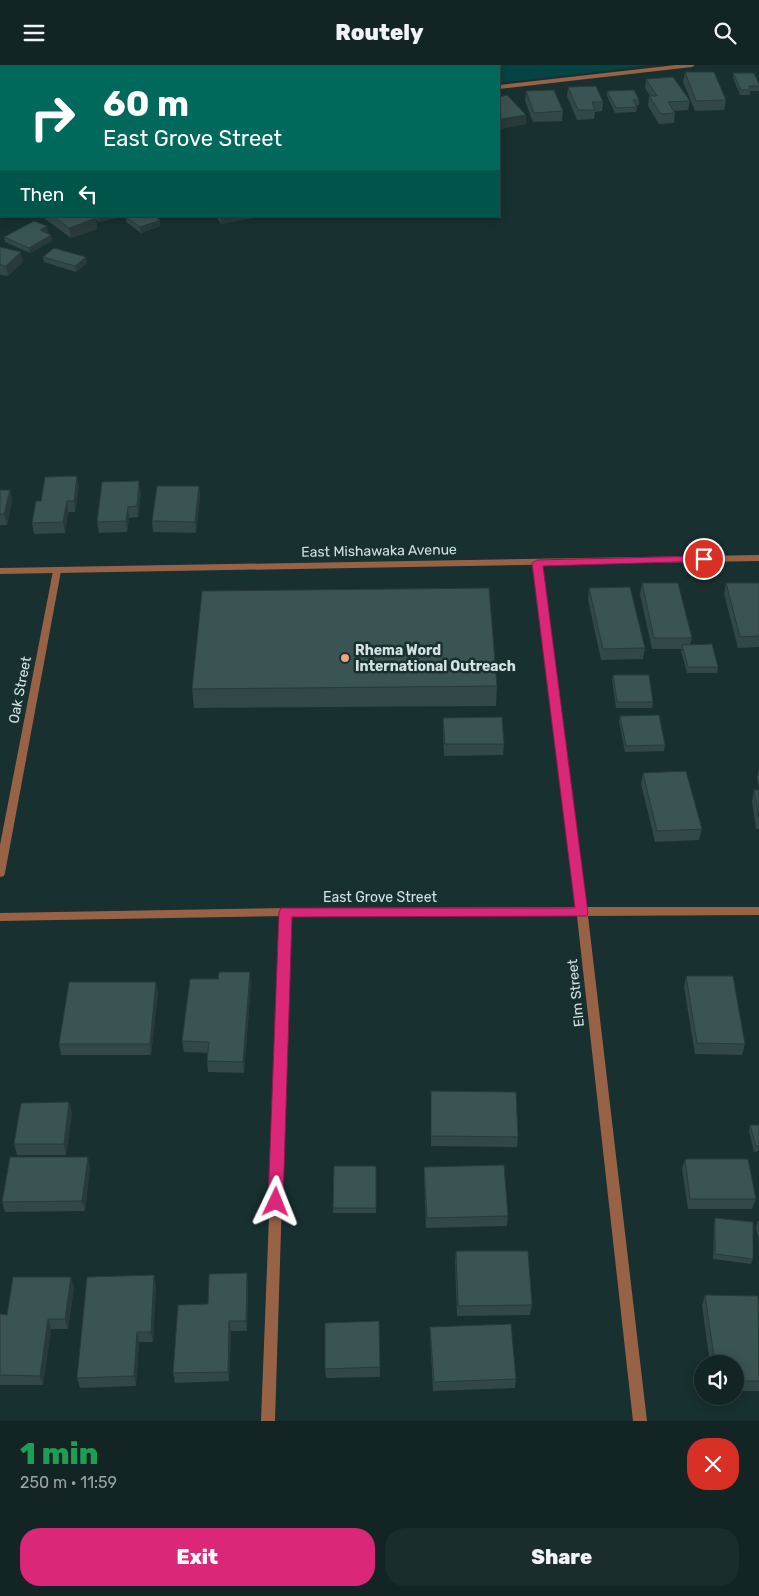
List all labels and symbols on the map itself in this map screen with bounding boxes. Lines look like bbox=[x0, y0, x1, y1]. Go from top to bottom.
pin bbox=[683, 538, 725, 580]
street label: East Mishawaka Avenue bbox=[301, 541, 457, 561]
place label: Rhema Word International Outreach bbox=[355, 642, 516, 675]
marker: Rhema Word International Outreach bbox=[339, 652, 351, 664]
street label: Oak Street bbox=[5, 654, 35, 725]
street label: East Grove Street bbox=[323, 889, 438, 906]
street label: Elm Street bbox=[564, 958, 588, 1028]
position arrow bbox=[249, 1175, 301, 1227]

